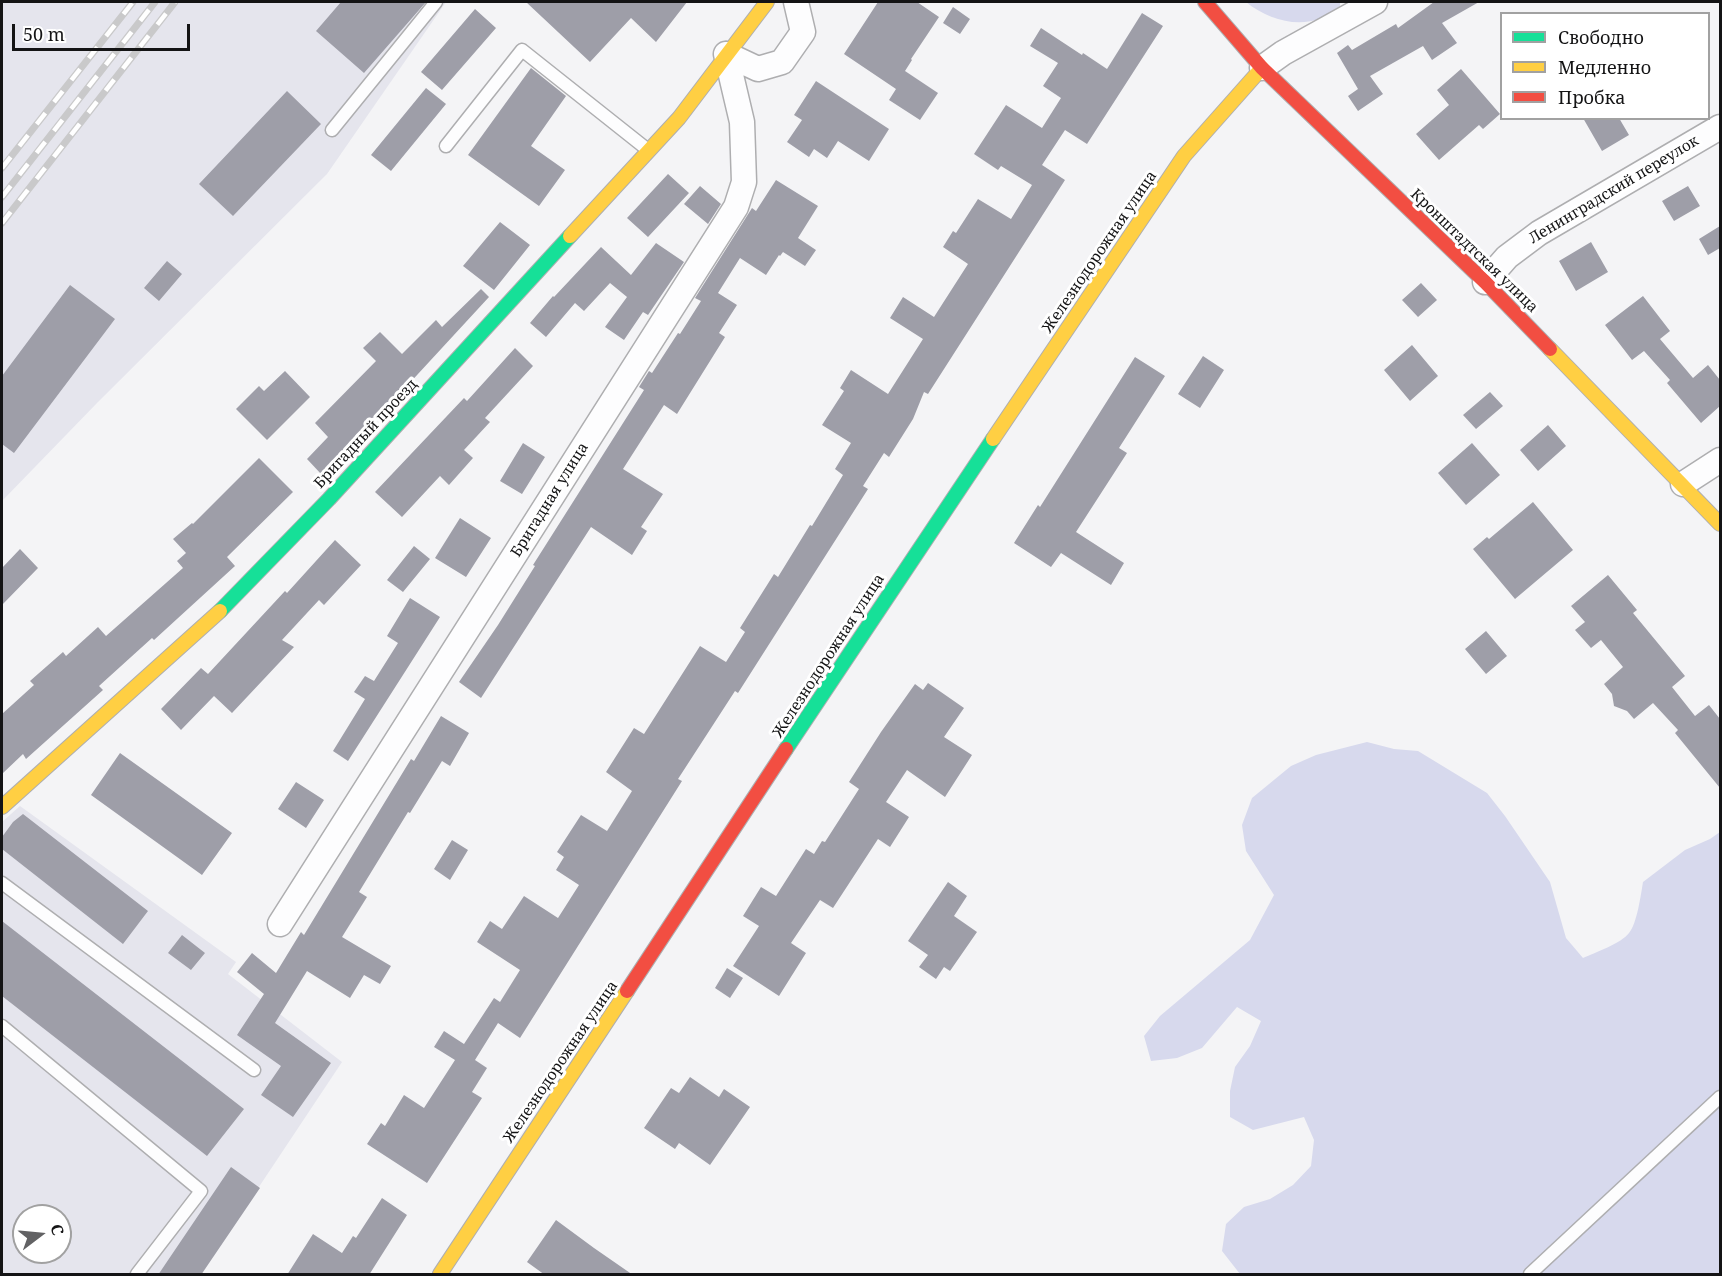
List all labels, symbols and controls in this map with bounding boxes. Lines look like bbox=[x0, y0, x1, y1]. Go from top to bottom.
scale bar bbox=[15, 12, 194, 50]
legend bbox=[1500, 12, 1710, 120]
text: 50 m bbox=[23, 22, 65, 46]
text: Свободно bbox=[1558, 25, 1644, 49]
text: Медленно bbox=[1558, 55, 1651, 79]
text: Пробка bbox=[1558, 85, 1625, 109]
street label: Ленинградский переулок bbox=[1526, 132, 1702, 248]
street label: Железнодорожная улица bbox=[1039, 168, 1161, 336]
street label: Кронштадтская улица bbox=[1407, 185, 1541, 317]
street label: Бригадный проезд bbox=[311, 376, 421, 492]
street label: Бригадная улица bbox=[508, 440, 592, 560]
street label: Железнодорожная улица bbox=[769, 571, 889, 741]
street label: Железнодорожная улица bbox=[500, 978, 622, 1146]
north arrow bbox=[12, 1204, 72, 1264]
text: С bbox=[45, 1221, 69, 1238]

